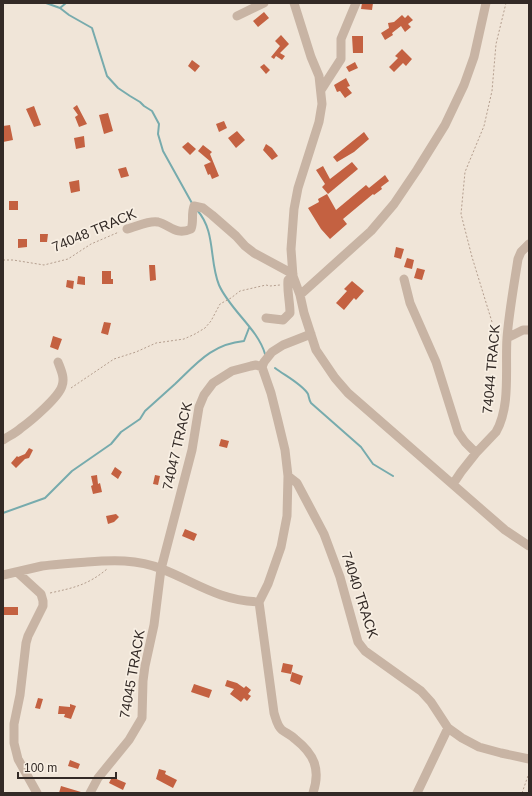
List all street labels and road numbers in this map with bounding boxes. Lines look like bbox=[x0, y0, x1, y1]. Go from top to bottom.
street label: 74048 TRACK bbox=[49, 205, 139, 255]
street label: 74044 TRACK bbox=[479, 323, 503, 415]
street label: 74047 TRACK bbox=[159, 400, 195, 492]
street label: 74040 TRACK bbox=[338, 550, 382, 641]
street label: 74045 TRACK bbox=[116, 628, 148, 720]

